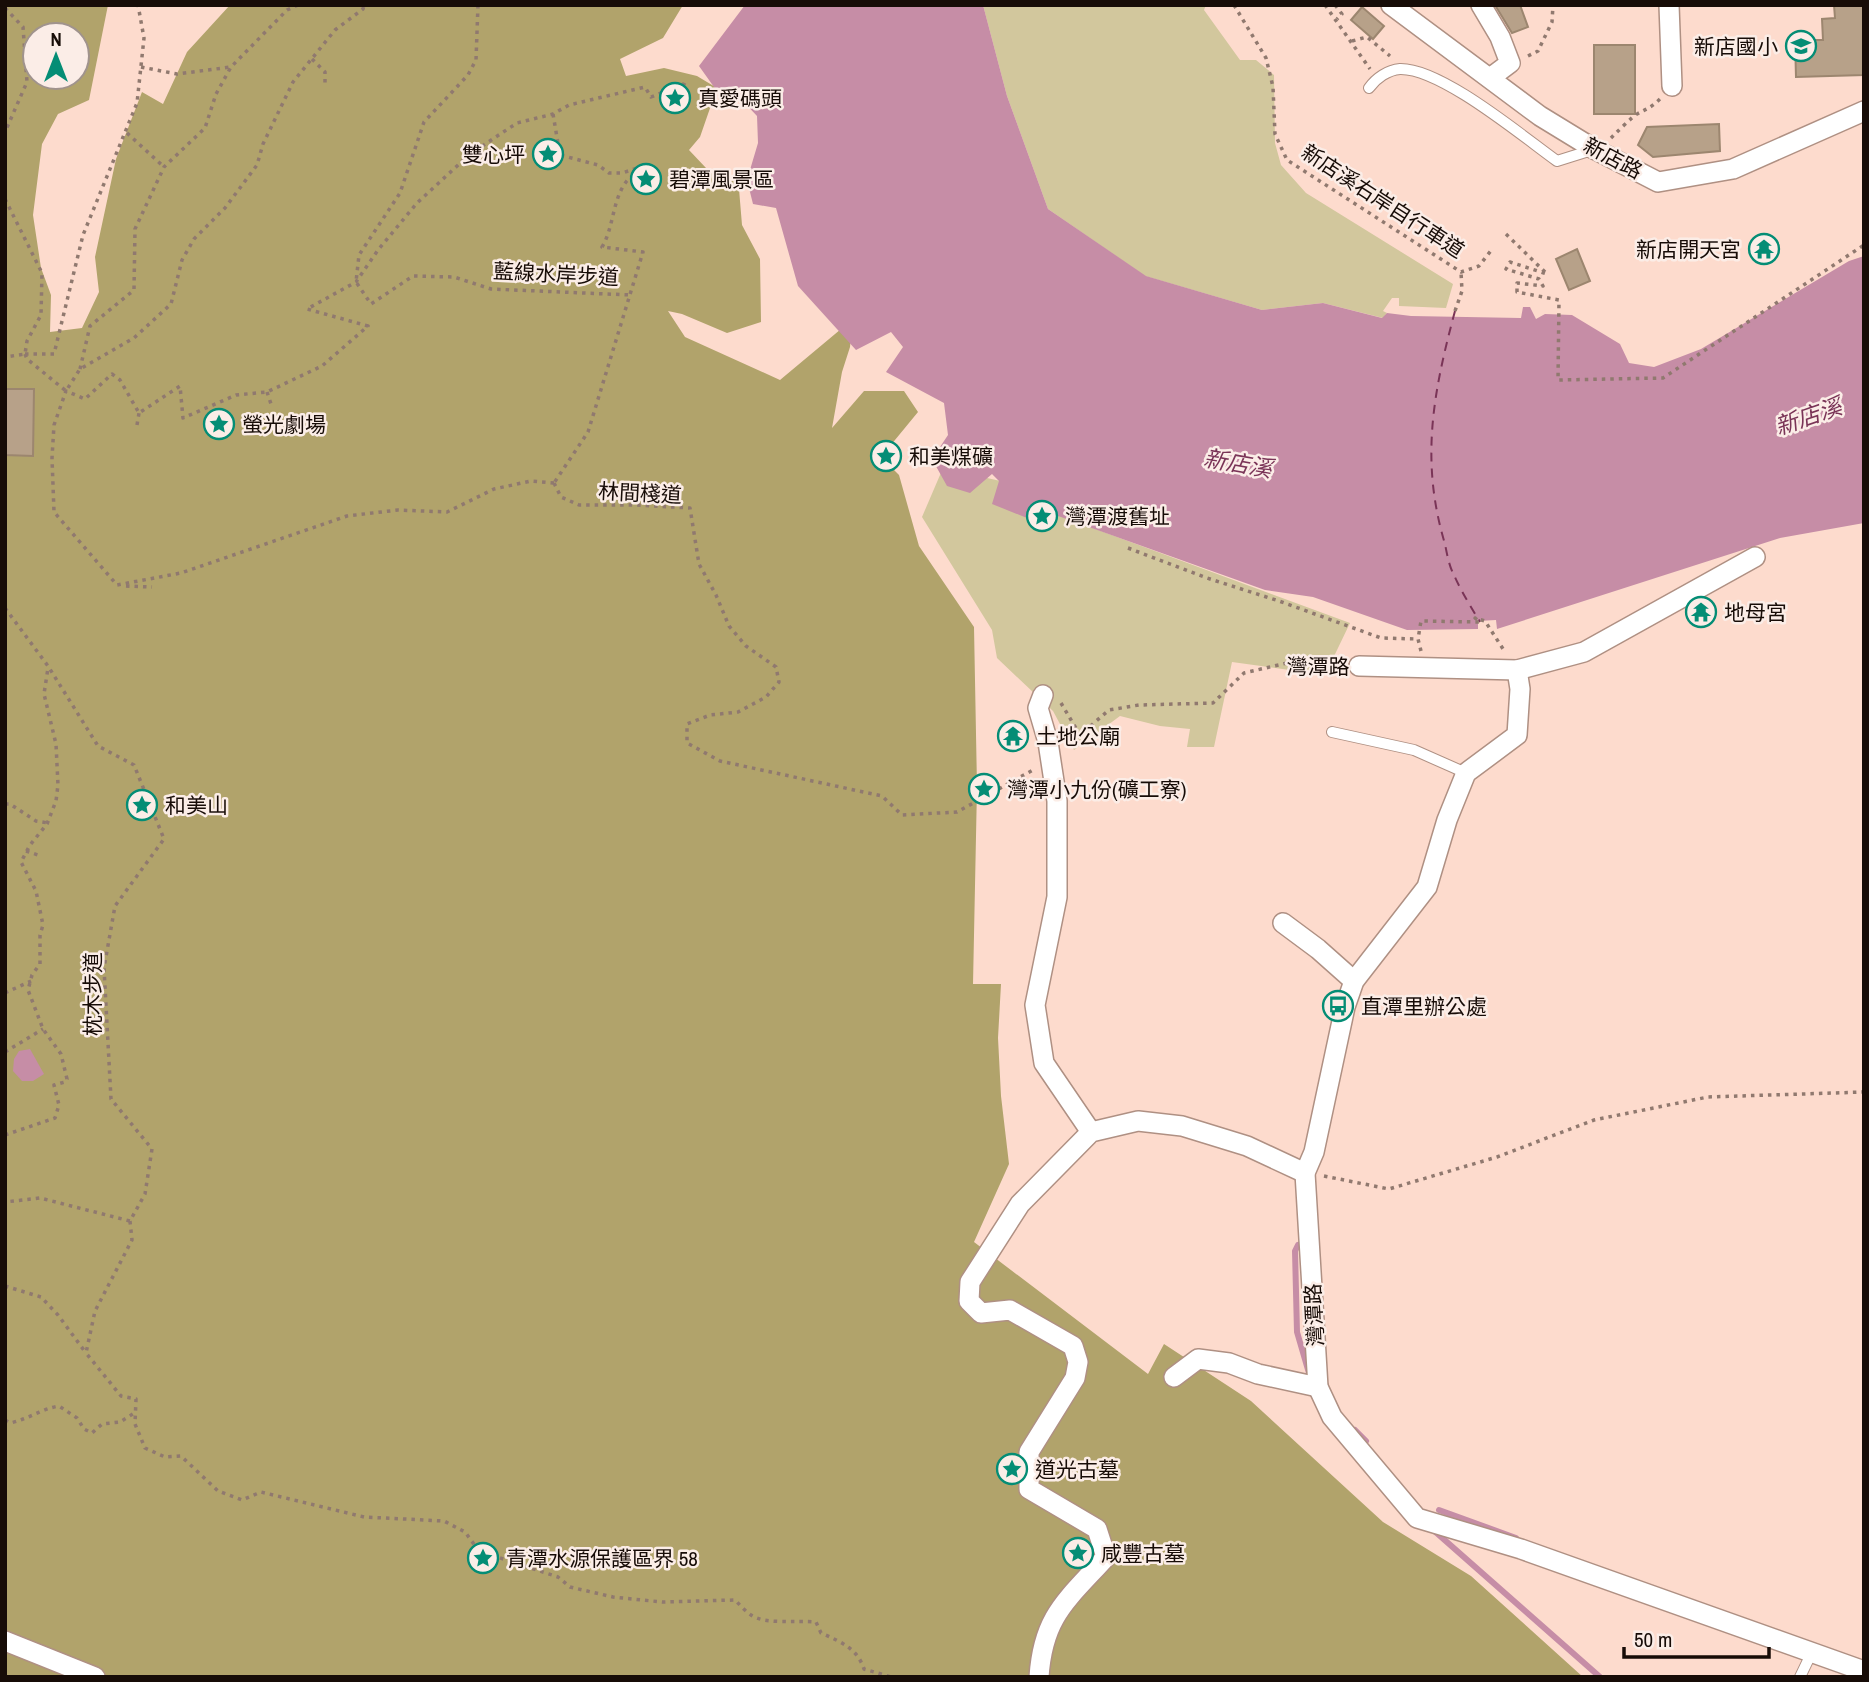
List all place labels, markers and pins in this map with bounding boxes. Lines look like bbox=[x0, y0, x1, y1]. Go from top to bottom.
school or university icon: 新店國小 bbox=[1784, 29, 1818, 63]
place label: 新店國小 bbox=[1694, 32, 1778, 61]
place icon: 真愛碼頭 bbox=[658, 81, 692, 115]
place label: 真愛碼頭 bbox=[698, 84, 782, 113]
place icon: 雙心坪 bbox=[531, 137, 565, 171]
place label: 雙心坪 bbox=[462, 140, 525, 169]
place icon: 碧潭風景區 bbox=[629, 162, 663, 196]
place label: 碧潭風景區 bbox=[669, 165, 774, 194]
temple icon: 新店開天宮 bbox=[1747, 232, 1781, 266]
place label: 新店開天宮 bbox=[1636, 235, 1741, 264]
place icon: 螢光劇場 bbox=[202, 407, 236, 441]
place label: 螢光劇場 bbox=[242, 410, 326, 439]
place icon: 和美煤礦 bbox=[869, 439, 903, 473]
place label: 和美煤礦 bbox=[909, 442, 993, 471]
place icon: 灣潭渡舊址 bbox=[1025, 499, 1059, 533]
place label: 灣潭渡舊址 bbox=[1065, 502, 1170, 531]
temple icon: 地母宮 bbox=[1684, 595, 1718, 629]
place label: 地母宮 bbox=[1724, 598, 1787, 627]
temple icon: 土地公廟 bbox=[996, 719, 1030, 753]
place label: 土地公廟 bbox=[1036, 722, 1120, 751]
place icon: 灣潭小九份(礦工寮) bbox=[967, 772, 1001, 806]
place label: 灣潭小九份(礦工寮) bbox=[1007, 775, 1186, 804]
place icon: 和美山 bbox=[125, 788, 159, 822]
place label: 和美山 bbox=[165, 791, 228, 820]
bus stop icon: 直潭里辦公處 bbox=[1321, 989, 1355, 1023]
place label: 直潭里辦公處 bbox=[1361, 992, 1487, 1021]
place icon: 道光古墓 bbox=[995, 1452, 1029, 1486]
place label: 道光古墓 bbox=[1035, 1455, 1119, 1484]
place icon: 咸豐古墓 bbox=[1061, 1536, 1095, 1570]
place label: 咸豐古墓 bbox=[1101, 1539, 1185, 1568]
place icon: 青潭水源保護區界 58 bbox=[466, 1541, 500, 1575]
place label: 青潭水源保護區界 58 bbox=[506, 1544, 698, 1573]

